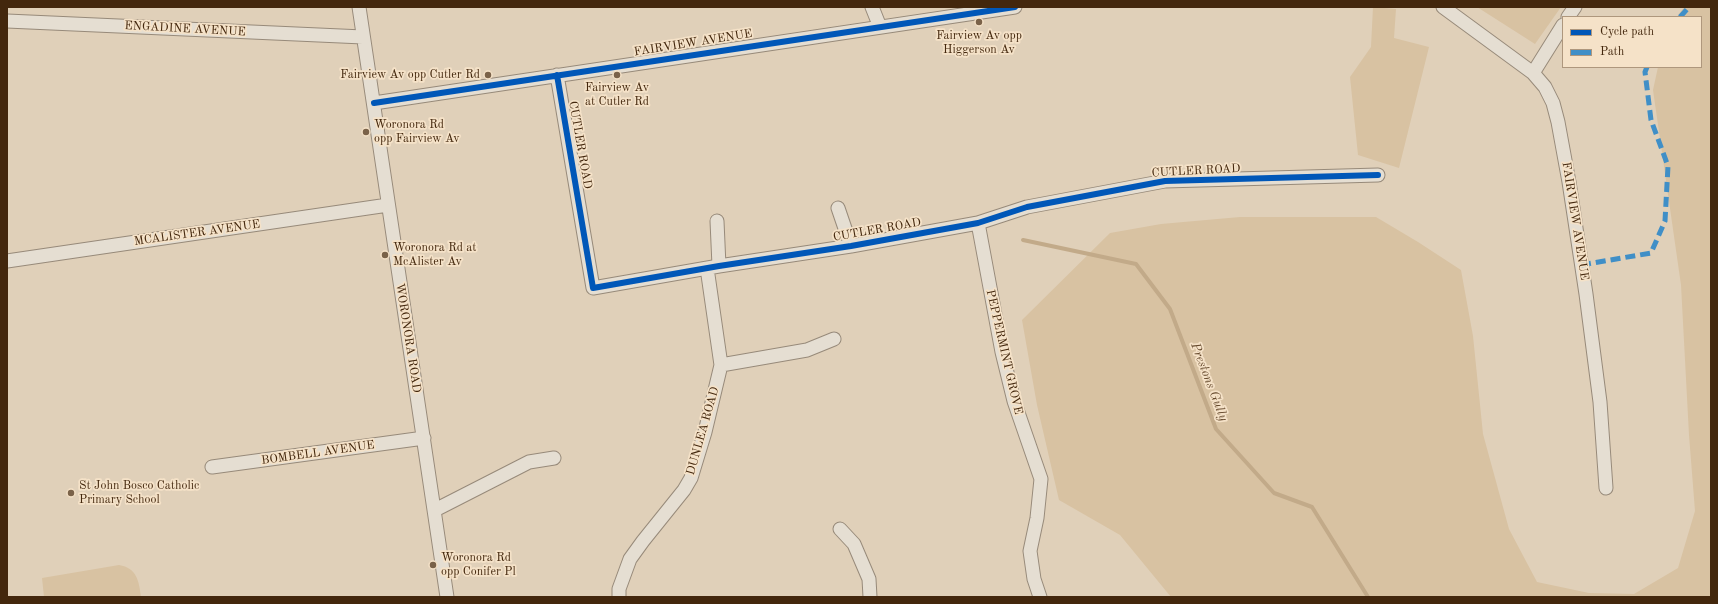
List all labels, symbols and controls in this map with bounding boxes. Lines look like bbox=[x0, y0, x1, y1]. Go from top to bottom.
legend bbox=[1562, 16, 1702, 68]
marker: Fairview Av opp Higgerson Av bbox=[974, 17, 984, 27]
street label: ENGADINE AVENUE bbox=[124, 19, 246, 39]
text: Cycle path bbox=[1600, 26, 1654, 38]
street label: FAIRVIEW AVENUE bbox=[633, 27, 753, 59]
place label: Fairview Av opp Higgerson Av bbox=[936, 29, 1022, 57]
text: Path bbox=[1600, 46, 1624, 58]
place label: Fairview Av opp Cutler Rd bbox=[340, 68, 480, 82]
marker: Fairview Av opp Cutler Rd bbox=[483, 70, 493, 80]
marker: Fairview Av at Cutler Rd bbox=[612, 70, 622, 80]
place label: Fairview Av at Cutler Rd bbox=[585, 81, 649, 109]
street label: CUTLER ROAD bbox=[565, 100, 595, 190]
place label: Woronora Rd opp Fairview Av bbox=[374, 118, 460, 146]
marker: Woronora Rd opp Fairview Av bbox=[361, 127, 371, 137]
street label: CUTLER ROAD bbox=[1151, 161, 1241, 181]
street label: FAIRVIEW AVENUE bbox=[1559, 161, 1591, 281]
street label: CUTLER ROAD bbox=[832, 215, 922, 245]
street label: MCALISTER AVENUE bbox=[133, 217, 261, 249]
place label: Woronora Rd at McAlister Av bbox=[393, 241, 476, 269]
marker: Woronora Rd at McAlister Av bbox=[380, 250, 390, 260]
street label: WORONORA ROAD bbox=[392, 282, 424, 394]
street label: PEPPERMINT GROVE bbox=[983, 288, 1025, 416]
water label: Prestons Gully bbox=[1187, 341, 1231, 423]
street label: DUNLEA ROAD bbox=[684, 385, 722, 477]
street label: BOMBELL AVENUE bbox=[260, 438, 376, 468]
place label: St John Bosco Catholic Primary School bbox=[79, 479, 199, 507]
marker: St John Bosco Catholic Primary School bbox=[66, 488, 76, 498]
place label: Woronora Rd opp Conifer Pl bbox=[441, 551, 516, 579]
marker: Woronora Rd opp Conifer Pl bbox=[428, 560, 438, 570]

